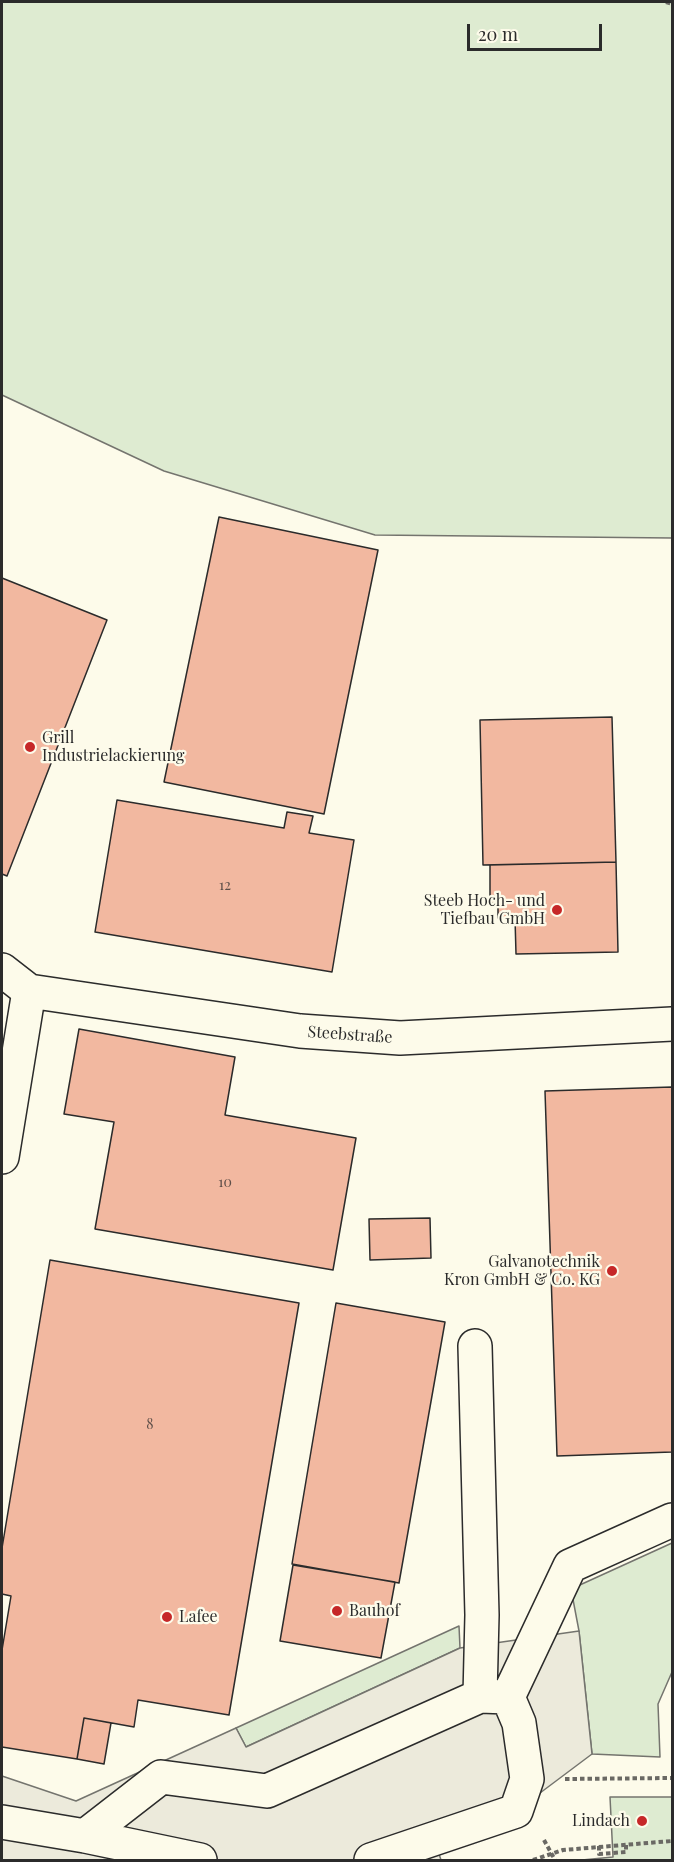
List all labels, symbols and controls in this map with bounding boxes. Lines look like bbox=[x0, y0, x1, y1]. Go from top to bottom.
scale bar bbox=[470, 12, 605, 50]
text: 20 m bbox=[478, 22, 518, 46]
place label: Grill Industrielackierung bbox=[42, 728, 184, 766]
marker: Grill Industrielackierung bbox=[23, 740, 37, 754]
house number: 12 bbox=[219, 878, 231, 894]
place label: Steeb Hoch- und Tiefbau GmbH bbox=[424, 891, 545, 929]
marker: Steeb Hoch- und Tiefbau GmbH bbox=[550, 903, 564, 917]
street label: Steebstraße bbox=[307, 1022, 393, 1048]
house number: 10 bbox=[218, 1175, 232, 1191]
place label: Galvanotechnik Kron GmbH & Co. KG bbox=[444, 1252, 600, 1290]
marker: Galvanotechnik Kron GmbH & Co. KG bbox=[605, 1264, 619, 1278]
house number: 8 bbox=[146, 1417, 154, 1433]
place label: Bauhof bbox=[349, 1601, 400, 1621]
marker: Bauhof bbox=[330, 1604, 344, 1618]
place label: Lafee bbox=[179, 1607, 218, 1627]
marker: Lafee bbox=[160, 1610, 174, 1624]
place label: Lindach bbox=[572, 1811, 630, 1831]
marker: Lindach bbox=[635, 1814, 649, 1828]

